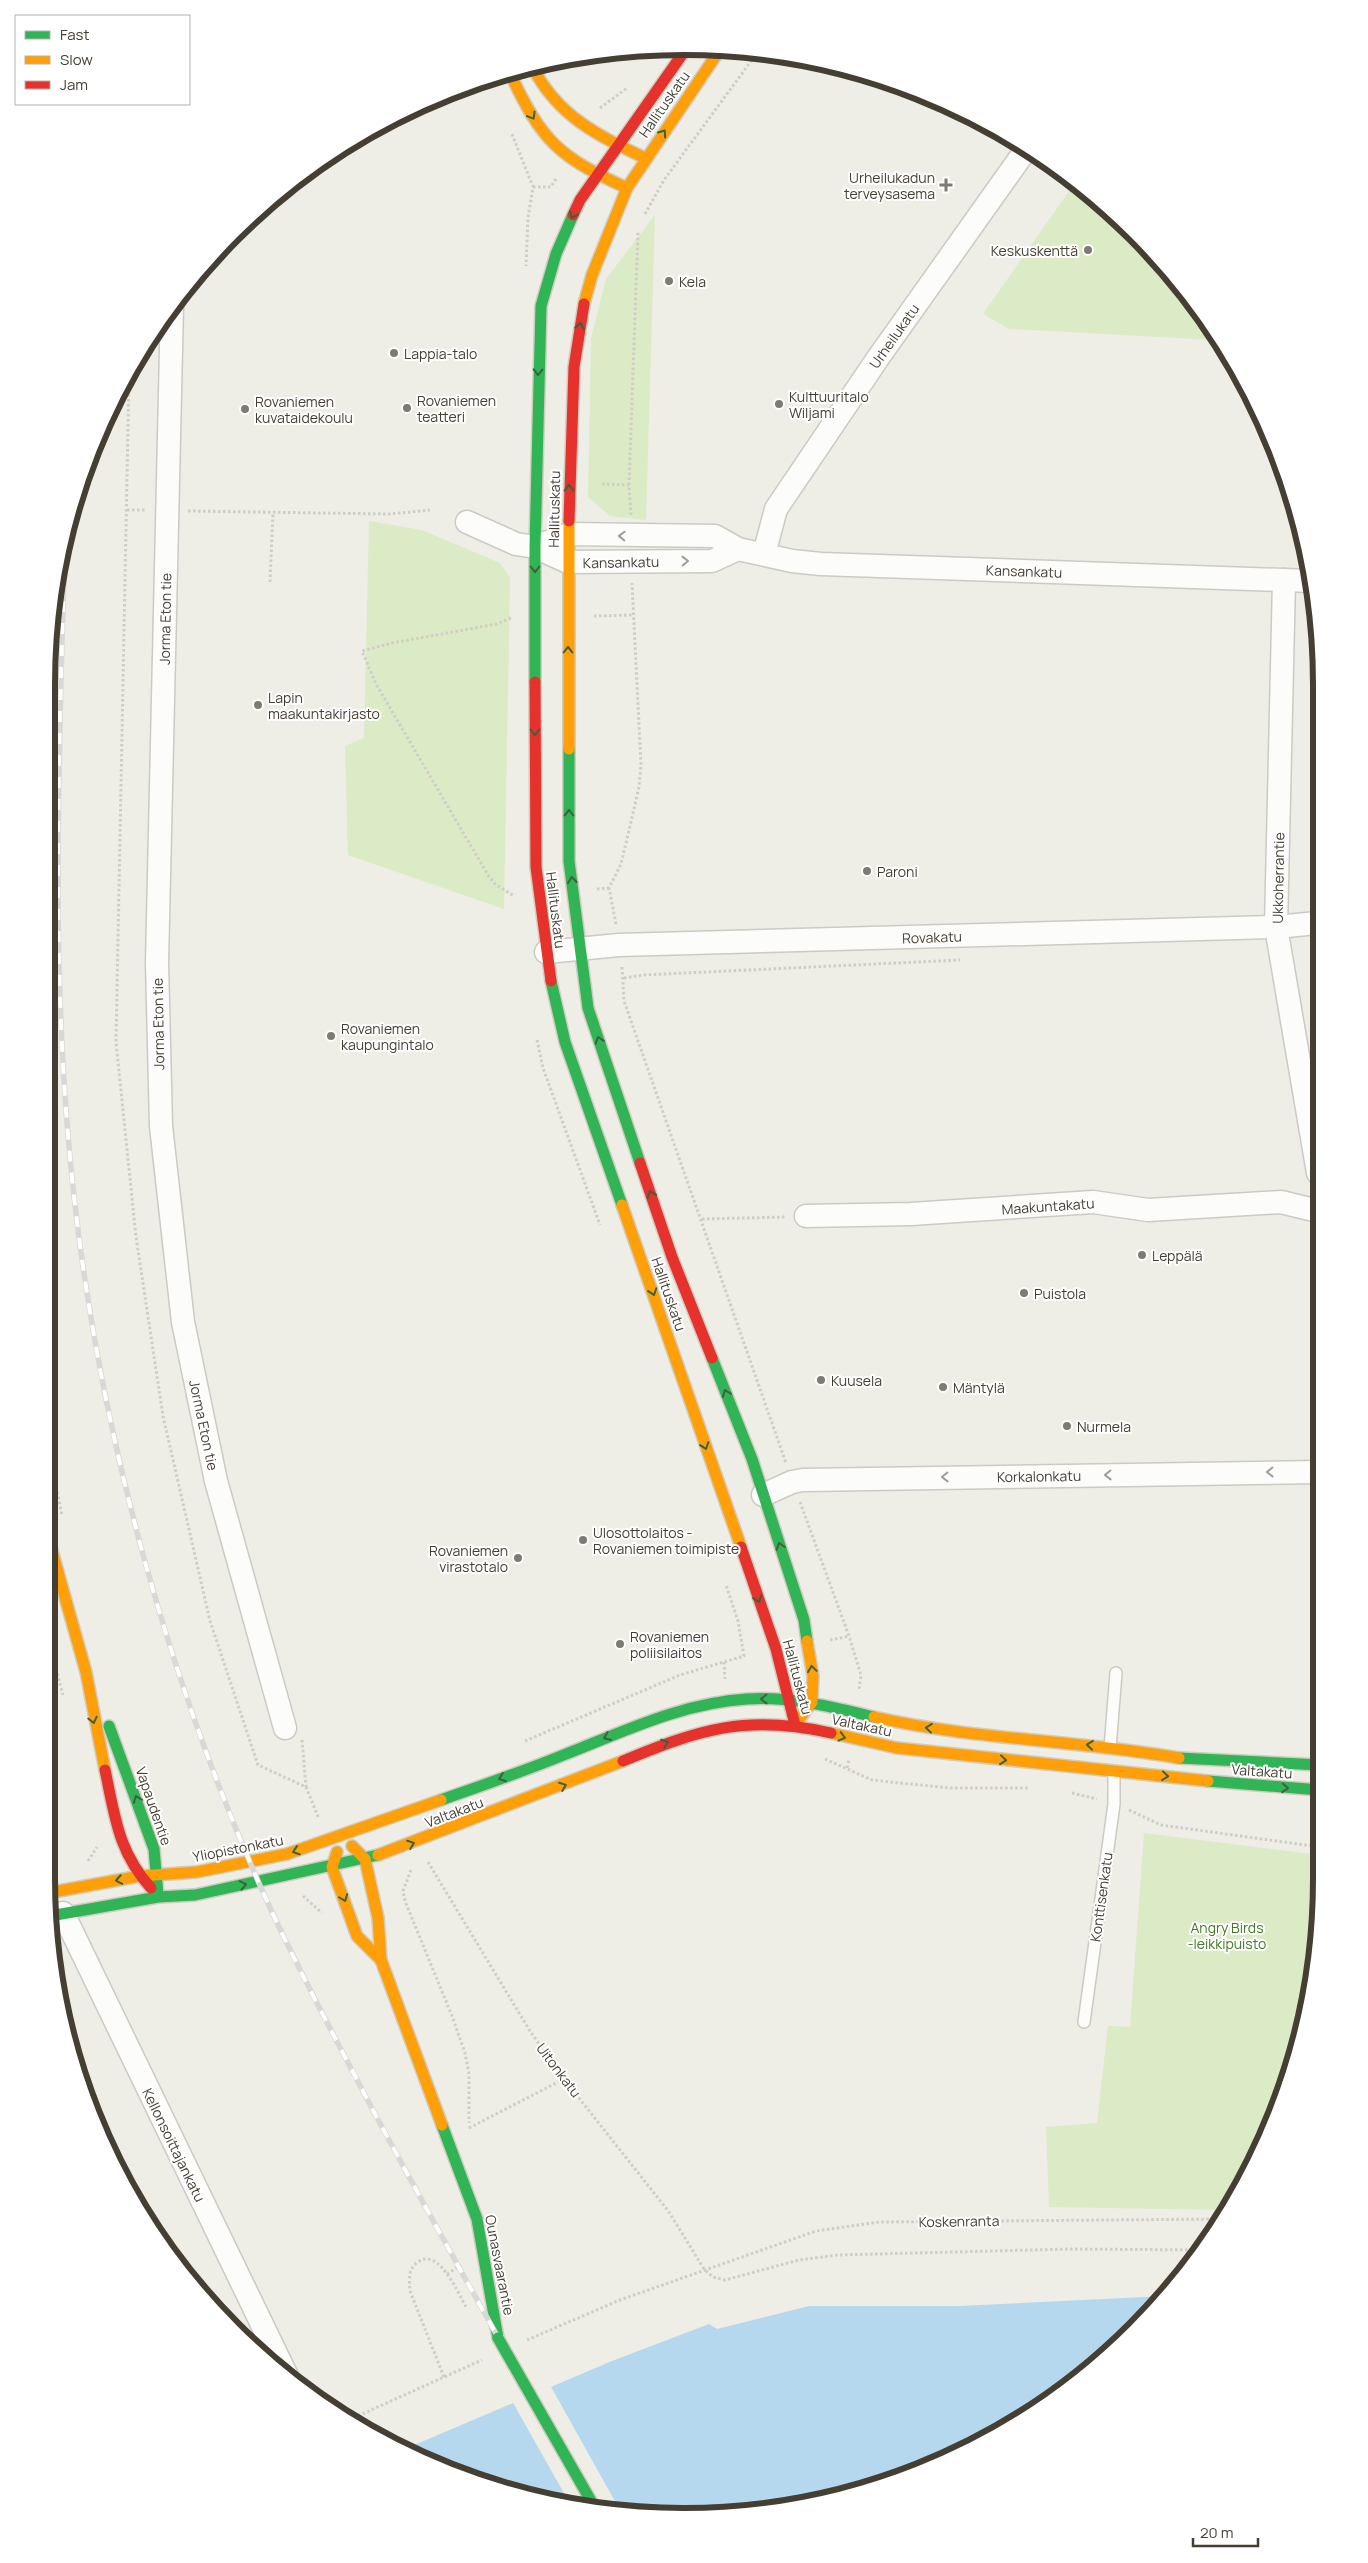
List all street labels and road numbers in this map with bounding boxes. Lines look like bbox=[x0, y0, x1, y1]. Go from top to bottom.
street label: Hallituskatu bbox=[634, 67, 694, 141]
street label: Urheilukatu bbox=[865, 300, 923, 372]
street label: Hallituskatu bbox=[544, 470, 564, 548]
street label: Kansankatu bbox=[583, 552, 659, 572]
street label: Kansankatu bbox=[985, 560, 1063, 582]
street label: Jorma Eton tie bbox=[155, 573, 175, 665]
street label: Ukkoherrantie bbox=[1268, 832, 1288, 924]
street label: Hallituskatu bbox=[542, 871, 570, 949]
street label: Rovakatu bbox=[902, 926, 962, 948]
street label: Jorma Eton tie bbox=[148, 978, 168, 1070]
street label: Maakuntakatu bbox=[1001, 1193, 1095, 1219]
street label: Hallituskatu bbox=[647, 1254, 691, 1334]
street label: Jorma Eton tie bbox=[185, 1378, 223, 1472]
street label: Korkalonkatu bbox=[997, 1466, 1081, 1486]
street label: Hallituskatu bbox=[779, 1637, 817, 1717]
street label: Valtakatu bbox=[830, 1709, 894, 1741]
street label: Valtakatu bbox=[1231, 1759, 1293, 1783]
street label: Vapaudentie bbox=[132, 1764, 176, 1848]
street label: Valtakatu bbox=[422, 1792, 486, 1832]
street label: Yliopistonkatu bbox=[191, 1830, 285, 1866]
street label: Konttisenkatu bbox=[1085, 1851, 1117, 1943]
street label: Uitonkatu bbox=[532, 2039, 586, 2101]
street label: Kellonsoittajankatu bbox=[138, 2085, 210, 2205]
street label: Koskenranta bbox=[919, 2211, 999, 2231]
street label: Ounasvaarantie bbox=[481, 2213, 519, 2317]

